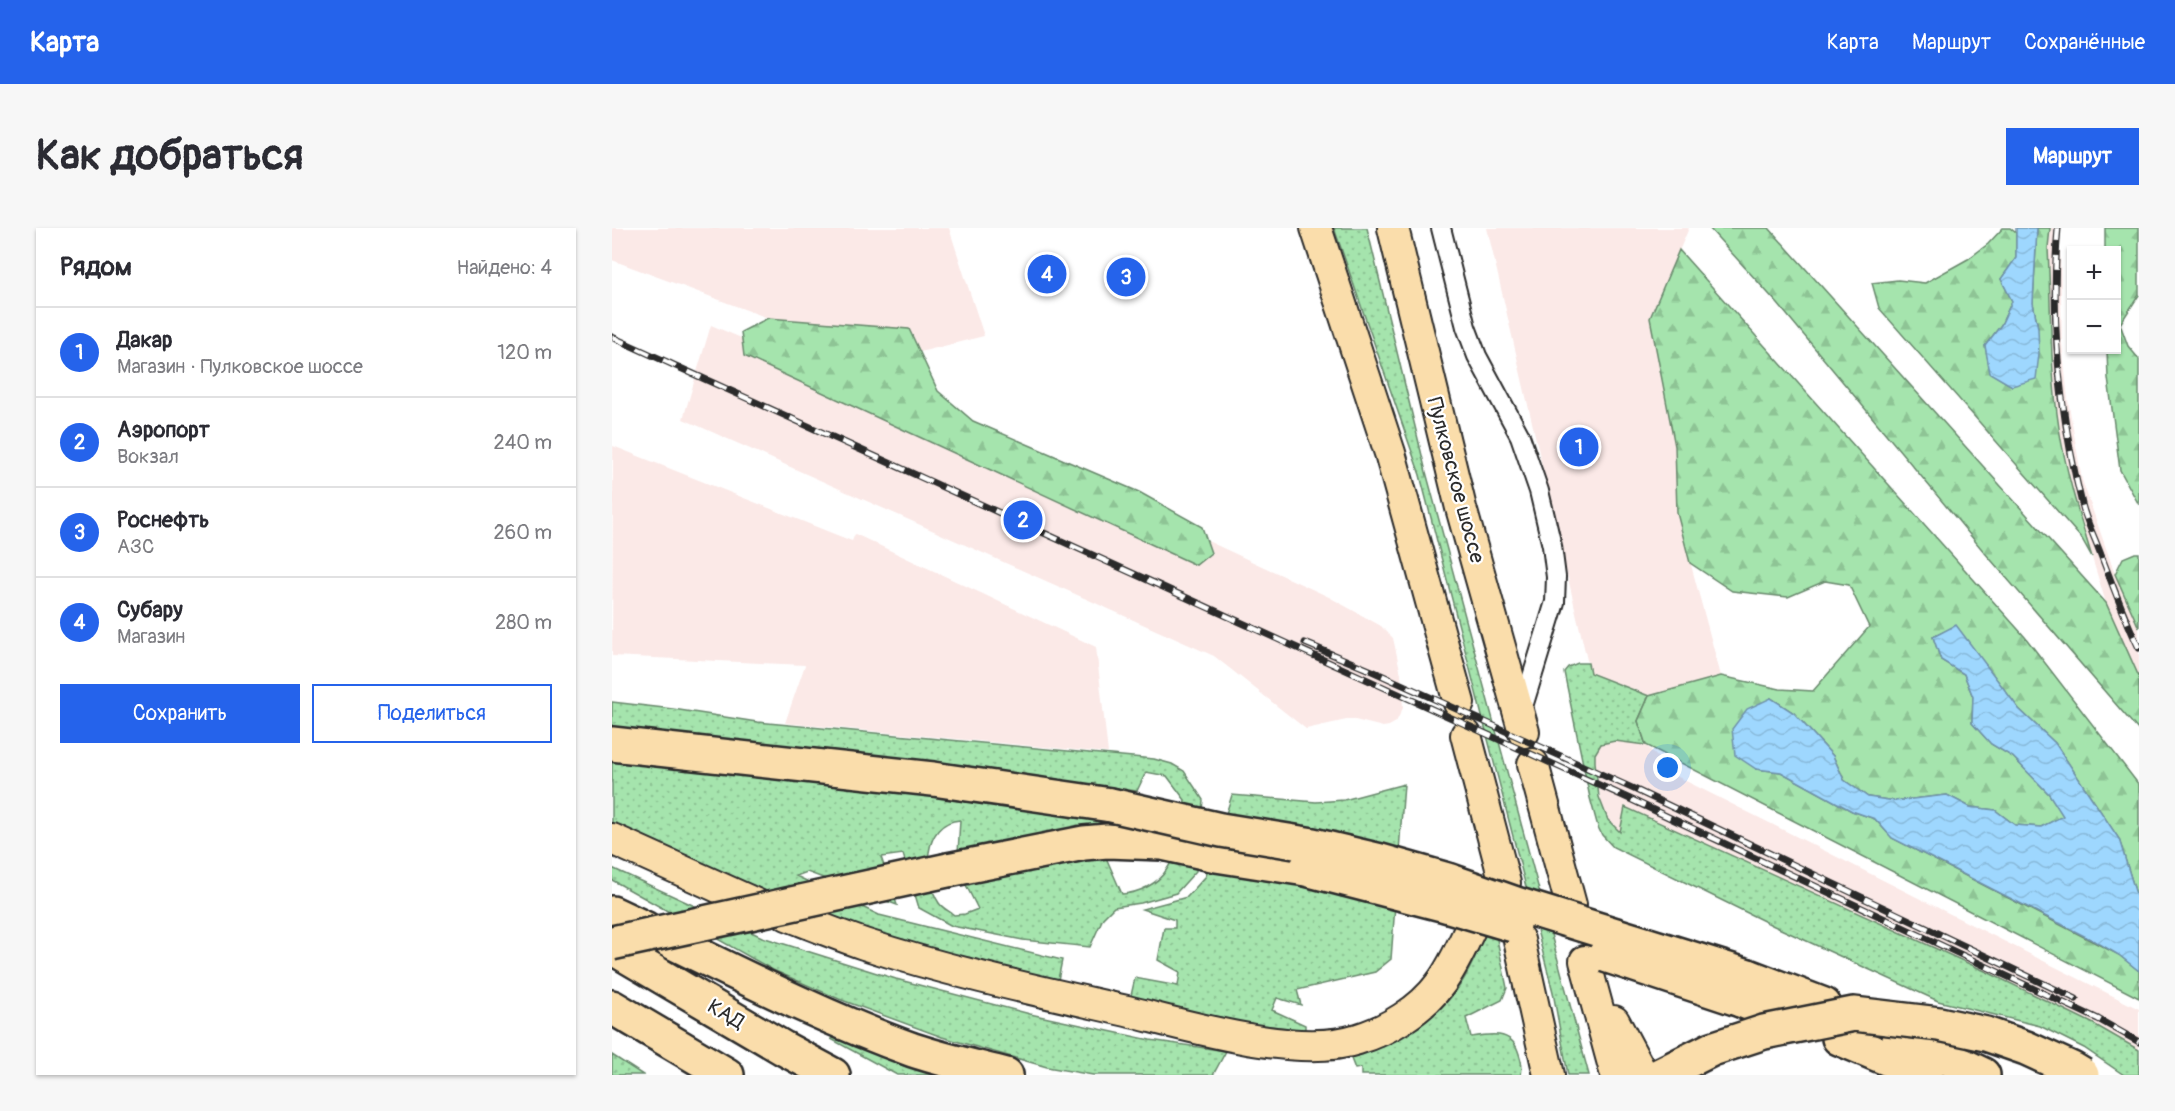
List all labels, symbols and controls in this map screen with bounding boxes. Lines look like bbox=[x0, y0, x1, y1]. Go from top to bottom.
text: Карта bbox=[30, 25, 99, 60]
text: Карта bbox=[1827, 29, 1879, 56]
text: Маршрут bbox=[1912, 29, 1991, 56]
text: Сохранённые bbox=[2024, 29, 2145, 56]
button: Маршрут bbox=[2006, 128, 2139, 185]
text: Как добраться bbox=[36, 130, 303, 182]
map controls bbox=[2067, 246, 2121, 354]
button: + bbox=[2067, 246, 2121, 300]
text: Рядом bbox=[60, 251, 132, 283]
pin: 4 bbox=[1028, 252, 1066, 296]
pin: 3 bbox=[1106, 254, 1146, 300]
text: Найдено: 4 bbox=[457, 255, 552, 280]
button: − bbox=[2067, 300, 2121, 354]
text: Дакар bbox=[117, 326, 172, 354]
text: 1 bbox=[76, 340, 83, 365]
text: 120 m bbox=[497, 340, 552, 365]
text: Магазин · Пулковское шоссе bbox=[117, 354, 363, 379]
street label: Пулковское шоссе bbox=[1420, 394, 1491, 567]
text: Аэропорт bbox=[117, 416, 210, 444]
pin: 1 bbox=[1560, 424, 1598, 470]
text: 2 bbox=[74, 430, 85, 455]
text: 240 m bbox=[493, 430, 552, 455]
text: Вокзал bbox=[117, 444, 179, 469]
pin: 2 bbox=[1004, 498, 1042, 542]
text: Роснефть bbox=[117, 506, 209, 534]
text: 3 bbox=[74, 520, 85, 545]
text: 260 m bbox=[493, 520, 552, 545]
text: АЗС bbox=[117, 534, 154, 559]
text: Субару bbox=[117, 596, 183, 624]
text: 4 bbox=[74, 610, 85, 635]
text: 280 m bbox=[495, 610, 552, 635]
text: Магазин bbox=[117, 624, 185, 649]
button: Сохранить bbox=[60, 684, 300, 743]
button: Поделиться bbox=[312, 684, 552, 743]
your location bbox=[1653, 753, 1682, 782]
street label: КАД bbox=[702, 993, 749, 1036]

